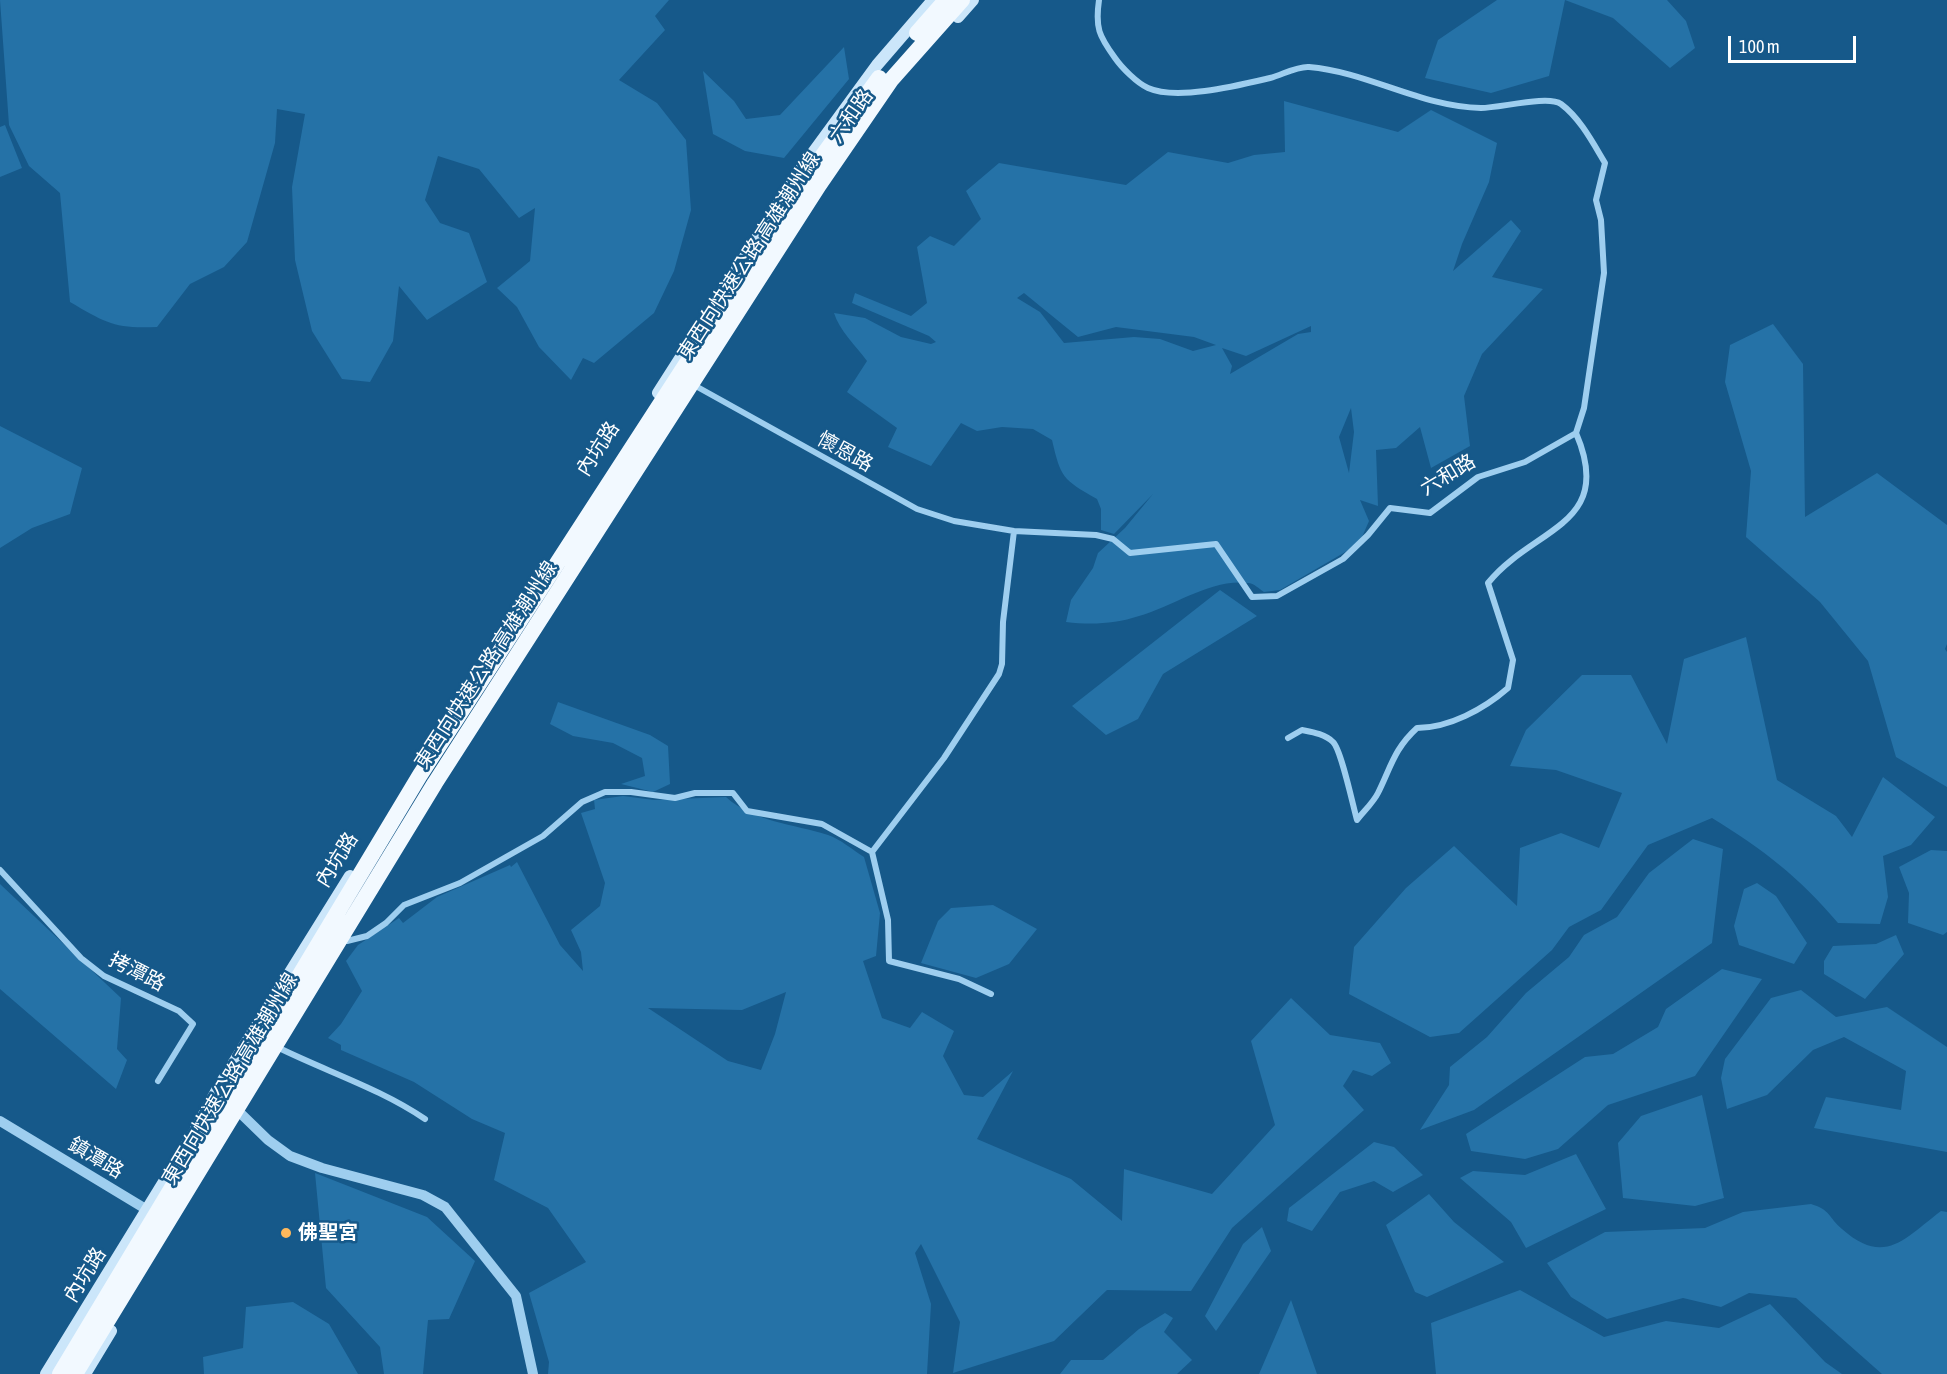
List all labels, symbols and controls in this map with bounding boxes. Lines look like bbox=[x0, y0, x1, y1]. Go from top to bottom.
scale bar bbox=[1731, 24, 1858, 62]
text: 100 m bbox=[1739, 36, 1780, 57]
street label: 六和路 bbox=[824, 85, 878, 147]
street label: 東西向快速公路 高雄潮州線 bbox=[673, 148, 825, 364]
street label: 內坑路 bbox=[572, 417, 624, 481]
street label: 懷恩路 bbox=[813, 427, 877, 477]
street label: 六和路 bbox=[1416, 449, 1480, 501]
street label: 東西向快速公路 高雄潮州線 bbox=[410, 557, 562, 773]
street label: 內坑路 bbox=[311, 828, 363, 892]
street label: 拷潭路 bbox=[105, 948, 169, 996]
street label: 東西向快速公路 高雄潮州線 bbox=[157, 969, 303, 1189]
street label: 鎮潭路 bbox=[64, 1132, 128, 1184]
place label: 佛聖宮 bbox=[298, 1221, 358, 1245]
marker: 佛聖宮 bbox=[279, 1226, 293, 1240]
street label: 內坑路 bbox=[59, 1243, 111, 1307]

